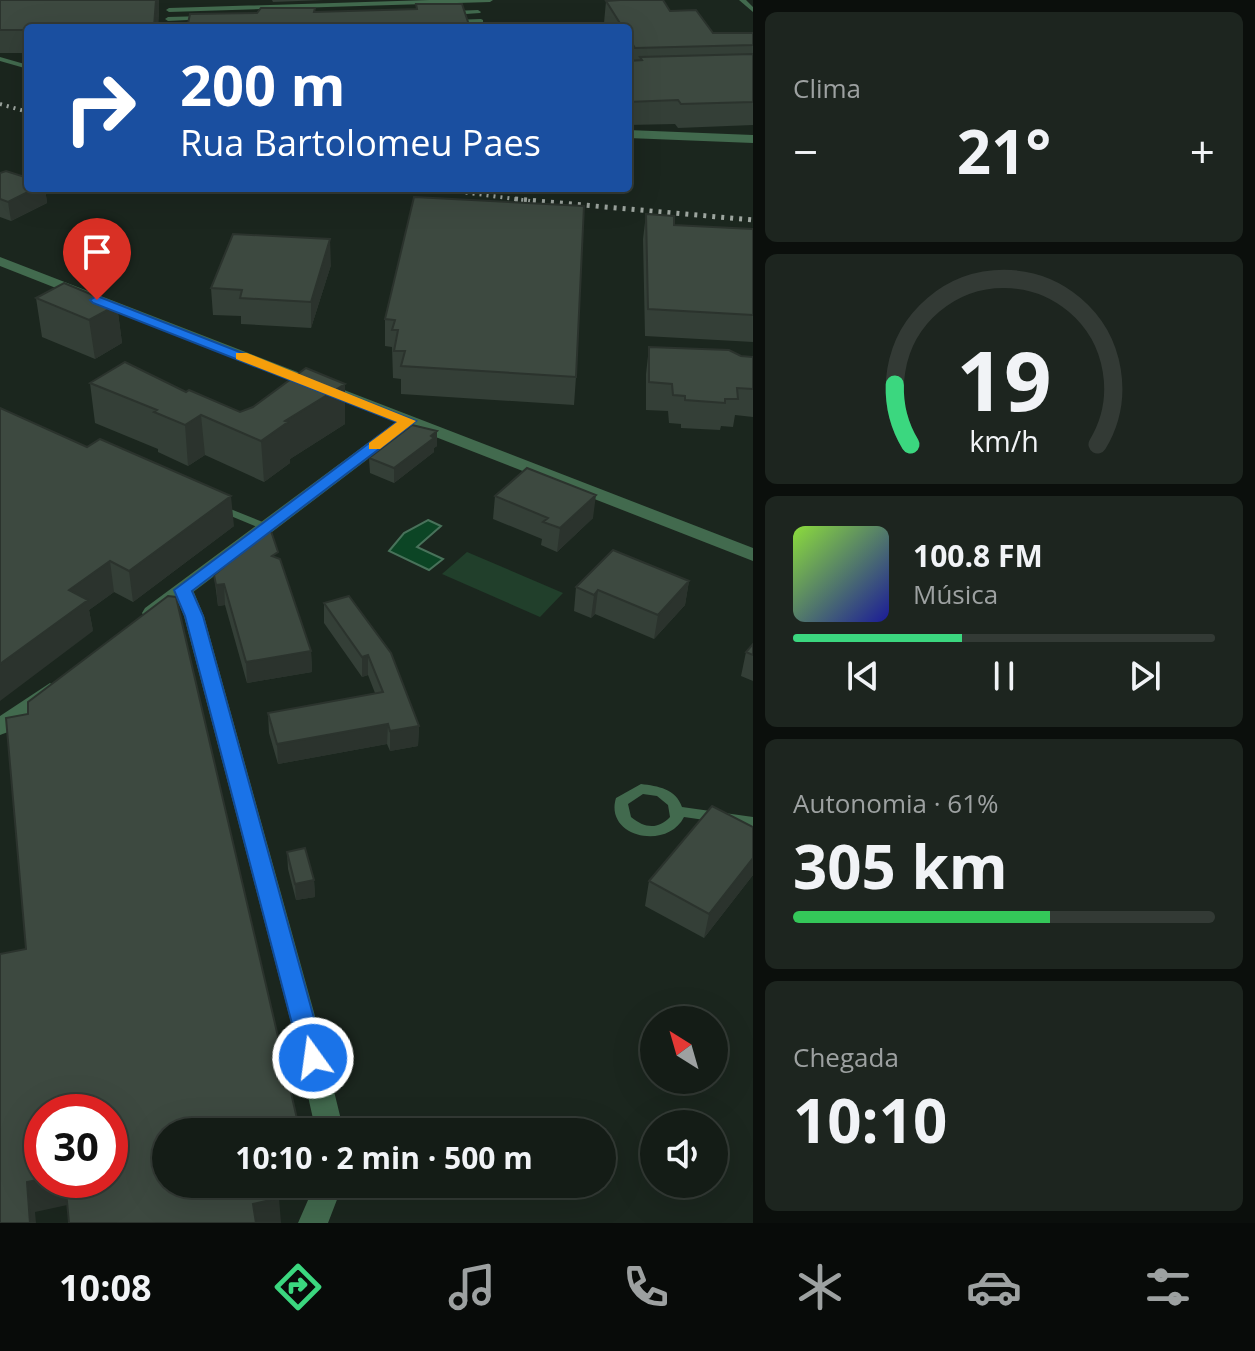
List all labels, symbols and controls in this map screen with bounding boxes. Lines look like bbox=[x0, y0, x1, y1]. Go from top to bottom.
text: 200 m bbox=[180, 46, 346, 122]
icon: right bbox=[48, 56, 152, 160]
text: Clima bbox=[793, 70, 861, 106]
text: 21° bbox=[957, 110, 1051, 192]
text: Rua Bartolomeu Paes bbox=[180, 118, 541, 167]
text: − bbox=[793, 121, 818, 181]
text: + bbox=[1190, 121, 1215, 181]
pin bbox=[63, 218, 131, 300]
icon: arrive bbox=[75, 230, 119, 274]
text: 19 bbox=[956, 322, 1052, 435]
text: km/h bbox=[969, 421, 1039, 460]
text: 100.8 FM bbox=[913, 535, 1043, 576]
text: Música bbox=[913, 576, 998, 612]
icon: previous bbox=[841, 654, 885, 698]
icon: pause bbox=[982, 654, 1026, 698]
icon: next bbox=[1123, 654, 1167, 698]
text: Autonomia · 61% bbox=[793, 785, 999, 821]
text: 305 km bbox=[793, 825, 1008, 907]
north arrow bbox=[640, 1006, 728, 1094]
map controls bbox=[640, 1006, 728, 1198]
position arrow bbox=[271, 1016, 355, 1100]
text: Chegada bbox=[793, 1039, 899, 1075]
text: 10:10 bbox=[793, 1079, 947, 1161]
speed limit sign: 30 bbox=[24, 1094, 128, 1198]
button: sound bbox=[640, 1110, 728, 1198]
text: 10:10 · 2 min · 500 m bbox=[235, 1137, 533, 1178]
icon: directions bbox=[270, 1259, 326, 1315]
icon: music bbox=[444, 1259, 500, 1315]
icon: phone bbox=[618, 1259, 674, 1315]
icon: climate bbox=[792, 1259, 848, 1315]
icon: car bbox=[966, 1259, 1022, 1315]
icon: filters bbox=[1140, 1259, 1196, 1315]
text: 10:08 bbox=[59, 1263, 152, 1312]

